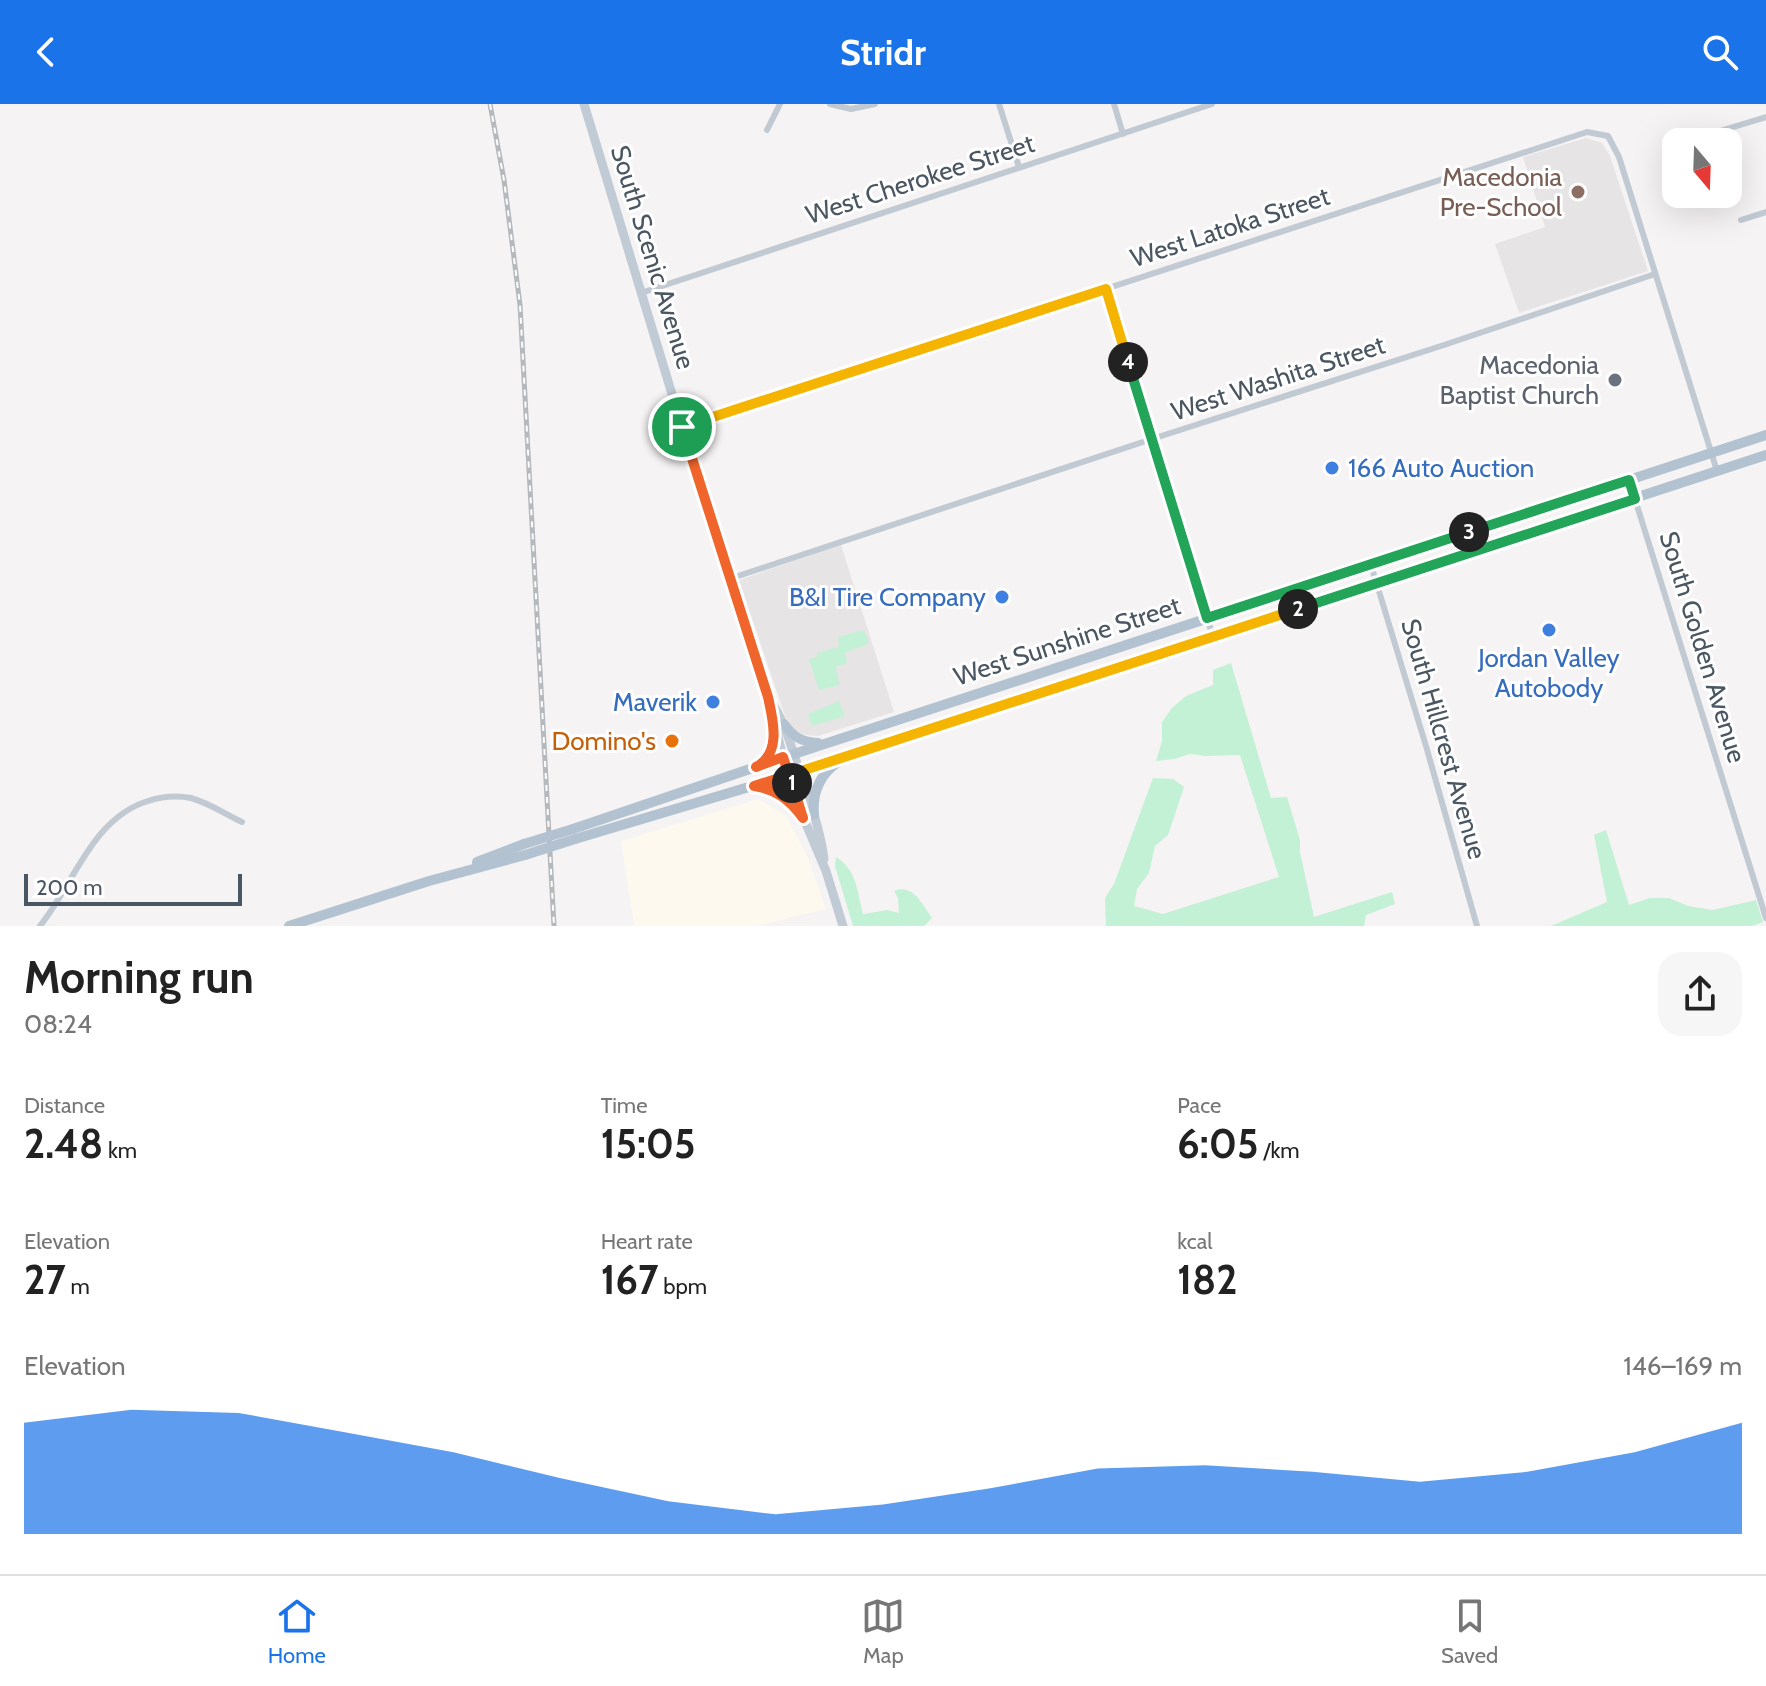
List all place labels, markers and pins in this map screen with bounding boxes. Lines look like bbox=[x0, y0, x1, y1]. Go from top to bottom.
place label: Macedonia Pre-School bbox=[1440, 161, 1563, 223]
marker: Macedonia Pre-School bbox=[1569, 183, 1587, 201]
pin: 4 bbox=[1108, 342, 1148, 382]
place label: Macedonia Baptist Church bbox=[1440, 349, 1600, 411]
marker: Macedonia Baptist Church bbox=[1606, 371, 1624, 389]
pin bbox=[648, 393, 716, 461]
place label: 166 Auto Auction bbox=[1348, 452, 1534, 484]
marker: 166 Auto Auction bbox=[1323, 459, 1341, 477]
pin: 3 bbox=[1449, 512, 1489, 552]
place label: B&I Tire Company bbox=[789, 581, 986, 613]
marker: B&I Tire Company bbox=[993, 588, 1011, 606]
pin: 2 bbox=[1278, 589, 1318, 629]
marker: Jordan Valley Autobody bbox=[1540, 621, 1558, 639]
place label: Jordan Valley Autobody bbox=[1477, 642, 1620, 704]
place label: Maverik bbox=[613, 686, 697, 718]
marker: Maverik bbox=[704, 693, 722, 711]
place label: Domino's bbox=[551, 725, 656, 757]
marker: Domino's bbox=[663, 732, 681, 750]
pin: 1 bbox=[772, 763, 812, 803]

